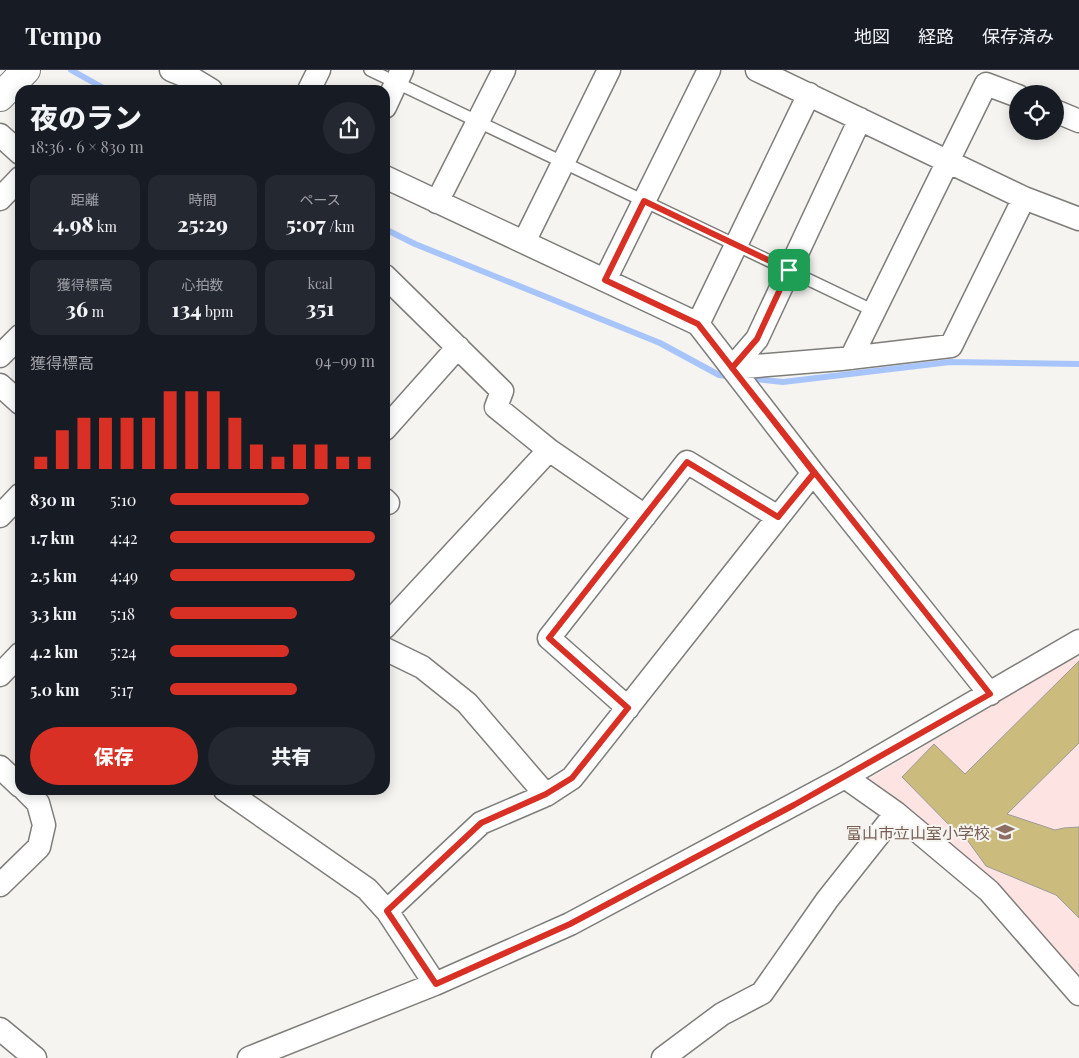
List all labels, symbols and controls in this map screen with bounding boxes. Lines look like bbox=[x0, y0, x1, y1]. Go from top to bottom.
text: Tempo bbox=[25, 19, 102, 51]
text: 地図 bbox=[854, 24, 890, 48]
text: 経路 bbox=[918, 24, 954, 48]
text: 保存済み bbox=[982, 24, 1054, 48]
map controls bbox=[1009, 85, 1064, 140]
button: locate bbox=[1009, 85, 1064, 140]
text: 夜のラン bbox=[30, 98, 142, 135]
button: share bbox=[323, 102, 375, 154]
text: 18:36 · 6 × 830 m bbox=[30, 136, 144, 157]
text: 距離 bbox=[71, 190, 99, 209]
text: 時間 bbox=[188, 190, 216, 209]
text: ペース bbox=[300, 190, 341, 209]
text: 4.98 bbox=[53, 209, 94, 237]
text: 25:29 bbox=[177, 209, 228, 237]
text: 5:07 bbox=[286, 209, 326, 237]
text: km bbox=[94, 217, 117, 236]
text: /km bbox=[326, 217, 355, 236]
pin bbox=[768, 249, 810, 291]
icon: arrive bbox=[775, 256, 803, 284]
text: kcal bbox=[308, 274, 333, 293]
text: 獲得標高 bbox=[57, 275, 113, 294]
text: 心拍数 bbox=[181, 275, 223, 294]
text: 351 bbox=[306, 293, 334, 321]
text: 36 bbox=[66, 294, 88, 322]
text: 134 bbox=[172, 294, 201, 322]
text: m bbox=[88, 302, 104, 321]
text: bpm bbox=[201, 302, 233, 321]
text: 94–99 m bbox=[315, 350, 375, 371]
text: 獲得標高 bbox=[30, 352, 94, 373]
text: 830 m bbox=[30, 489, 75, 510]
text: 5:10 bbox=[110, 489, 136, 510]
text: 1.7 km bbox=[30, 527, 74, 548]
text: 4:42 bbox=[110, 527, 138, 548]
text: 2.5 km bbox=[30, 565, 77, 586]
text: 4:49 bbox=[110, 565, 138, 586]
text: 3.3 km bbox=[30, 603, 77, 624]
text: 5:18 bbox=[110, 603, 135, 624]
text: 4.2 km bbox=[30, 641, 78, 662]
text: 5:24 bbox=[110, 641, 136, 662]
text: 5.0 km bbox=[30, 679, 79, 700]
text: 5:17 bbox=[110, 679, 133, 700]
button: 保存 bbox=[30, 727, 198, 785]
button: 共有 bbox=[208, 727, 375, 785]
school or university icon: 富山市立山室小学校 bbox=[994, 821, 1016, 843]
place label: 富山市立山室小学校 bbox=[846, 822, 990, 843]

